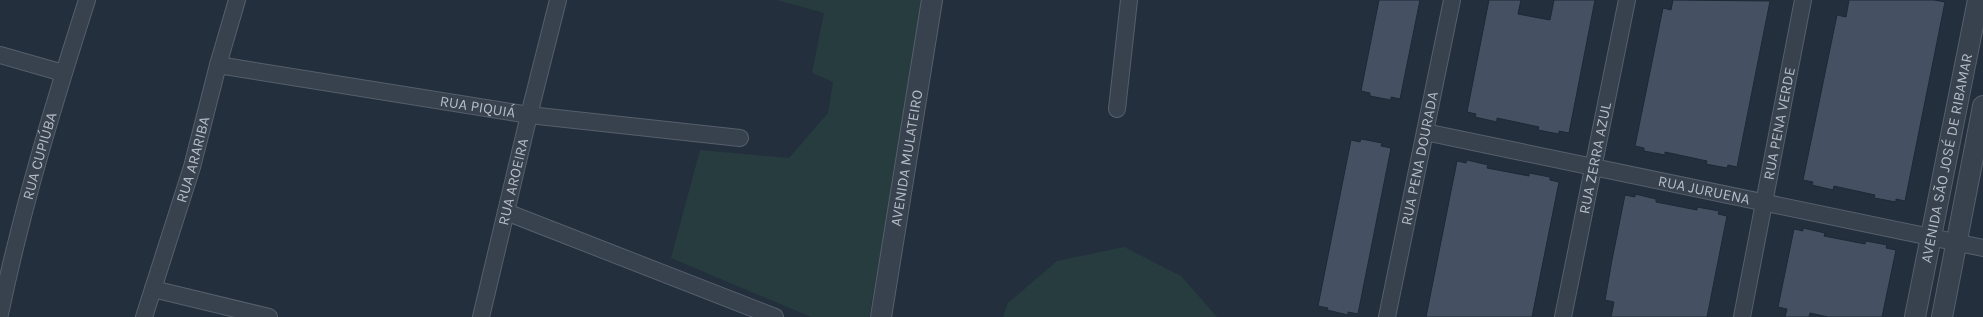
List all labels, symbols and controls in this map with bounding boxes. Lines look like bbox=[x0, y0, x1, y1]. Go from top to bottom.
street label: AVENIDA SÃO JOSÉ DE RIBAMAR bbox=[1917, 52, 1976, 264]
street label: RUA PENA VERDE bbox=[1760, 65, 1799, 182]
street label: AVENIDA MULATEIRO bbox=[887, 88, 926, 228]
street label: RUA PENA DOURADA bbox=[1397, 89, 1442, 227]
street label: RUA PIQUIÁ bbox=[439, 92, 517, 122]
street label: RUA ZERRA AZUL bbox=[1575, 101, 1615, 216]
street label: RUA CUPIÚBA bbox=[19, 110, 61, 202]
street label: RUA ARARIBA bbox=[172, 114, 214, 205]
street label: RUA AROEIRA bbox=[494, 136, 532, 227]
street label: RUA JURUENA bbox=[1657, 172, 1752, 208]

